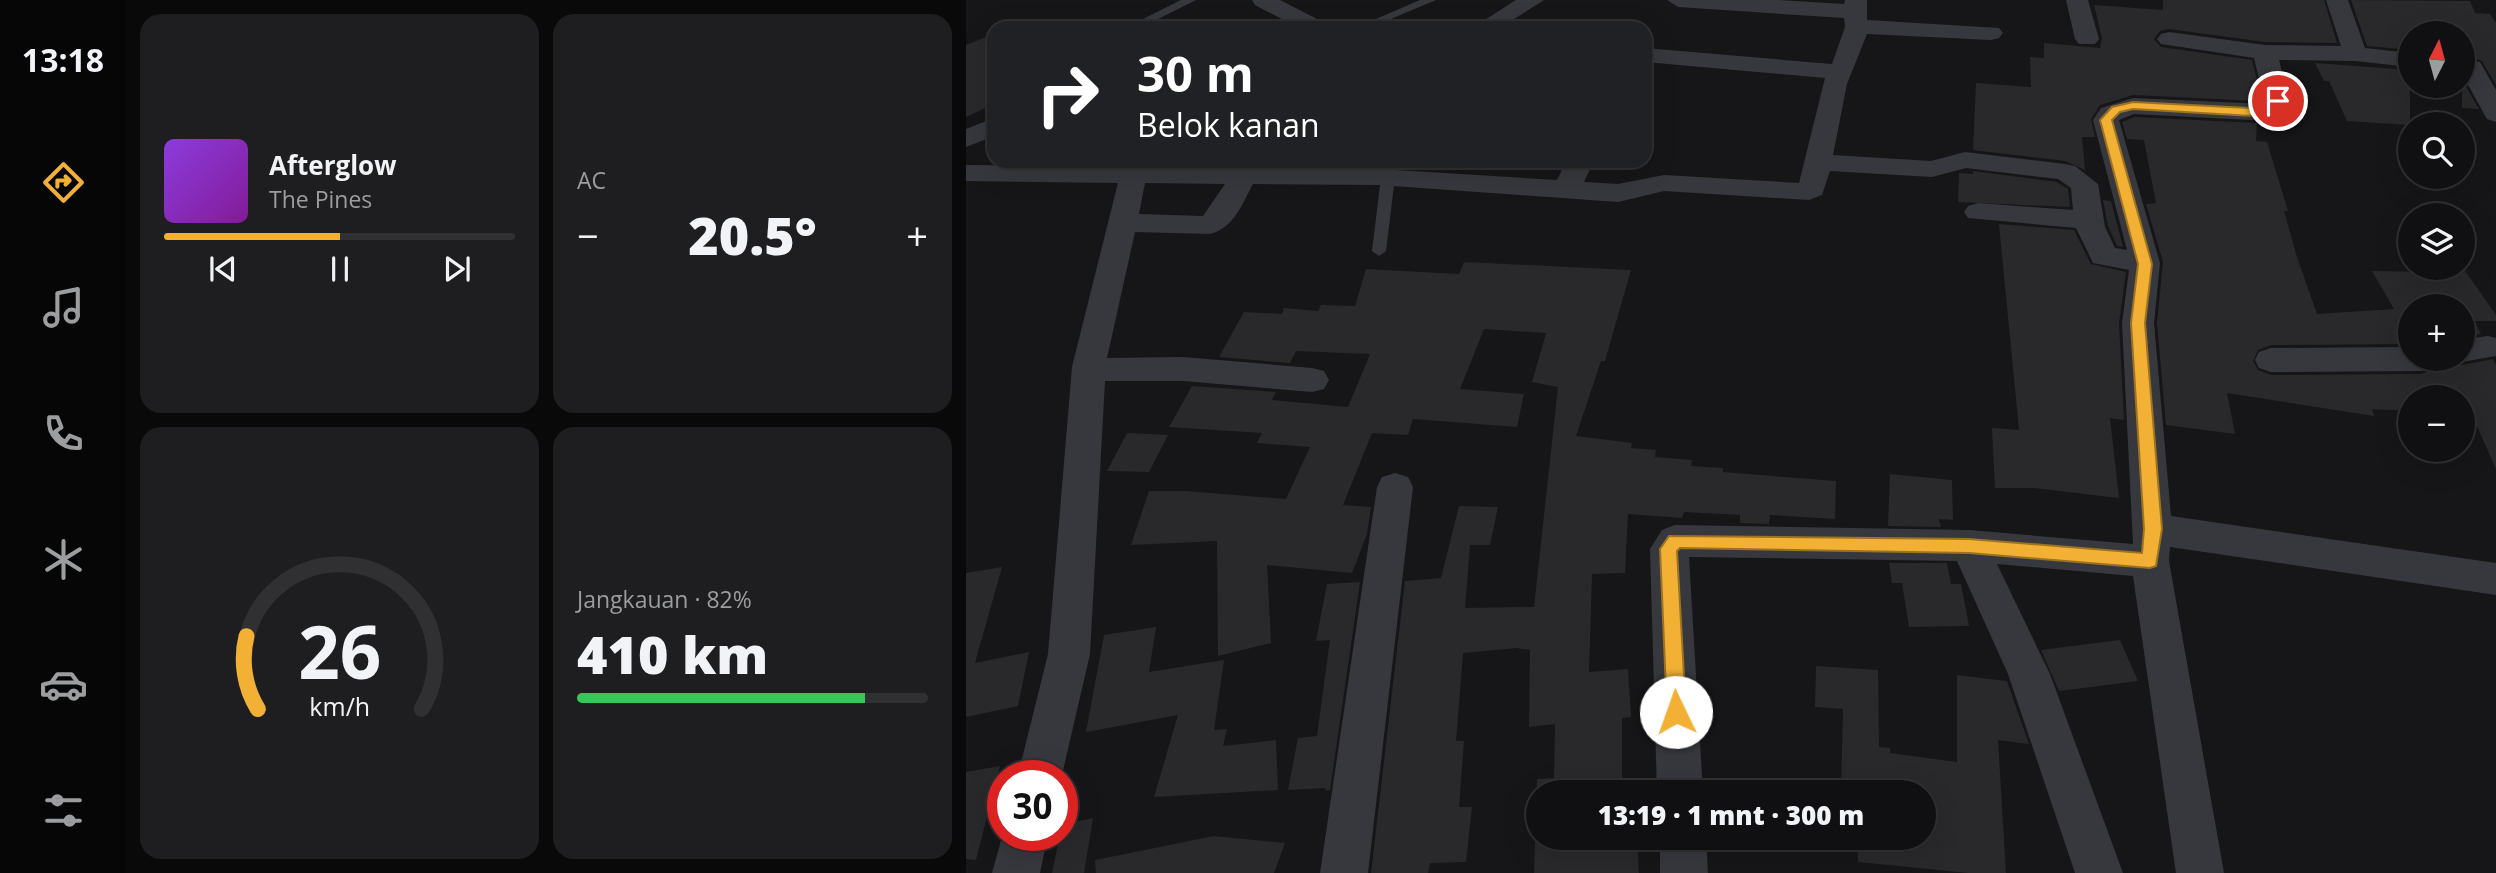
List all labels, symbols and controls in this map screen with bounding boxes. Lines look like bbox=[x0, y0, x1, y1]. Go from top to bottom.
north arrow bbox=[2398, 21, 2474, 98]
map controls bbox=[2398, 21, 2475, 462]
text: 13:18 bbox=[22, 38, 104, 81]
text: 30 m bbox=[1137, 40, 1254, 106]
icon: right bbox=[1022, 49, 1113, 140]
pin bbox=[2248, 71, 2308, 131]
icon: arrive bbox=[2259, 82, 2297, 120]
text: Belok kanan bbox=[1137, 103, 1320, 146]
button: search bbox=[2398, 112, 2475, 189]
text: Afterglow bbox=[269, 147, 396, 183]
icon: directions bbox=[39, 158, 88, 207]
text: AC bbox=[577, 164, 606, 196]
text: The Pines bbox=[269, 183, 372, 215]
text: 20.5° bbox=[688, 199, 817, 270]
button: layers bbox=[2398, 203, 2475, 280]
text: − bbox=[577, 209, 599, 261]
text: + bbox=[906, 209, 928, 261]
icon: previous bbox=[204, 250, 242, 288]
icon: pause bbox=[321, 250, 359, 288]
icon: next bbox=[438, 250, 476, 288]
icon: music bbox=[39, 283, 88, 332]
button: + bbox=[2398, 294, 2475, 371]
button: − bbox=[2398, 385, 2475, 462]
icon: phone bbox=[39, 409, 88, 458]
icon: climate bbox=[39, 535, 88, 584]
text: Jangkauan · 82% bbox=[577, 583, 752, 615]
text: 26 bbox=[298, 601, 381, 700]
text: 410 km bbox=[577, 618, 768, 689]
icon: car bbox=[39, 660, 88, 709]
position arrow bbox=[1639, 675, 1713, 749]
text: km/h bbox=[309, 689, 370, 723]
speed limit sign: 30 bbox=[987, 760, 1078, 851]
icon: filters bbox=[39, 786, 88, 835]
text: 13:19 · 1 mnt · 300 m bbox=[1598, 797, 1864, 833]

